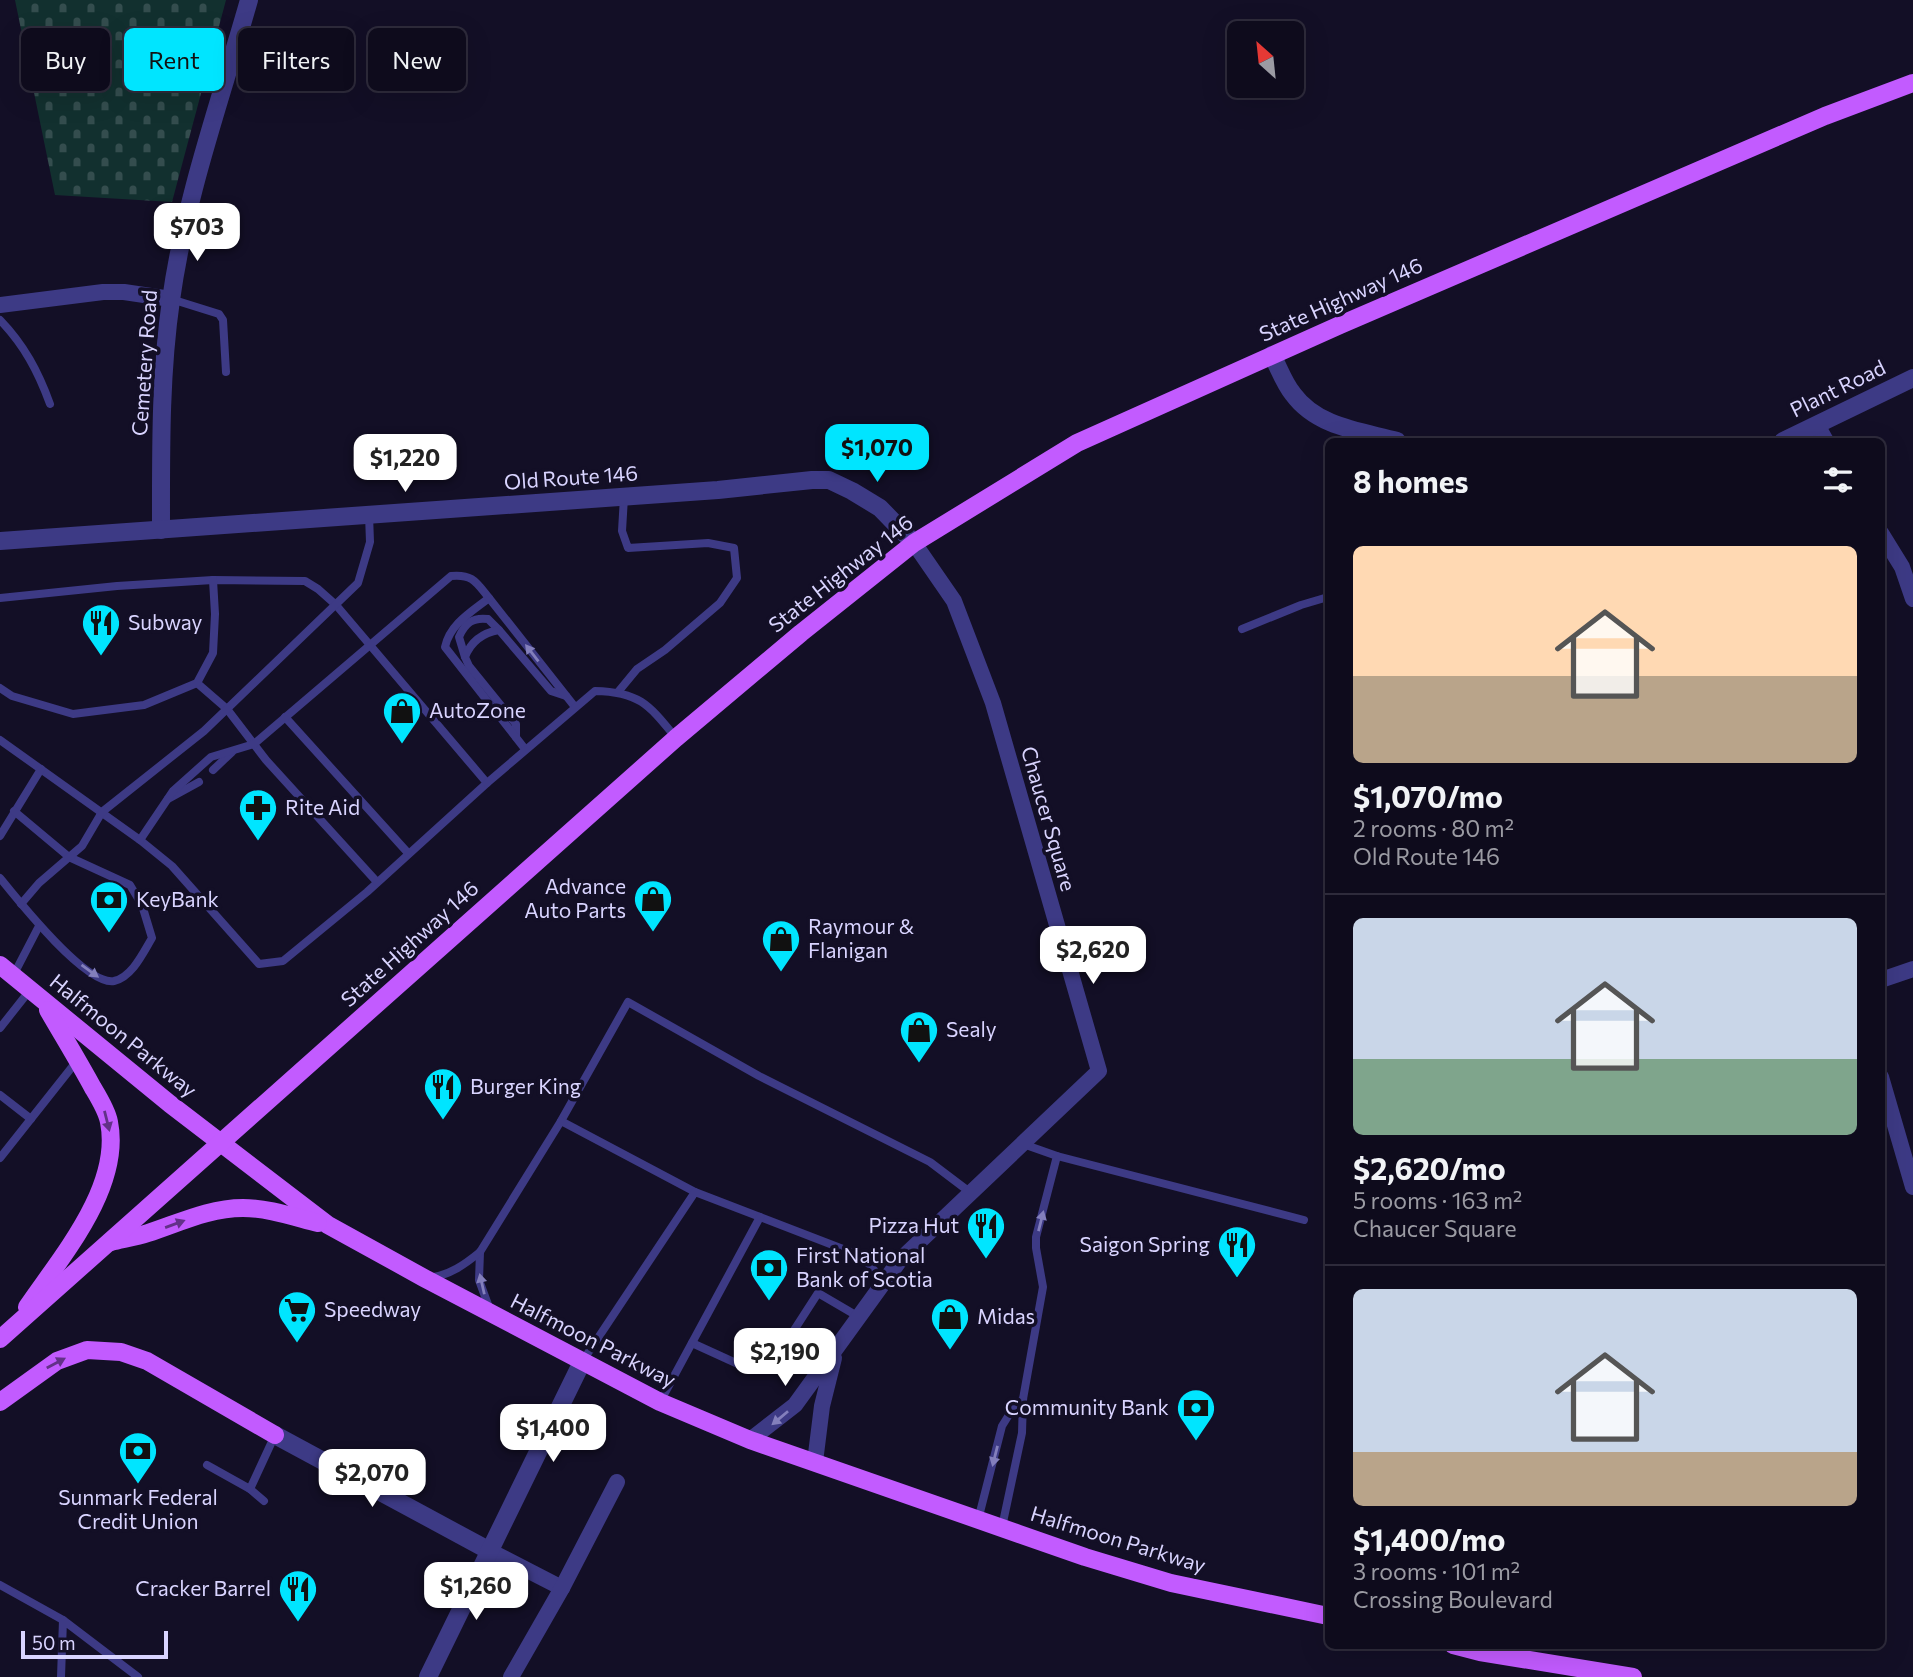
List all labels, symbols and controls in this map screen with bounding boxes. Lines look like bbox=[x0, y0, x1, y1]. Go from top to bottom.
north arrow bbox=[1227, 21, 1304, 98]
map controls bbox=[1227, 21, 1304, 98]
chip: Buy bbox=[21, 28, 110, 91]
chip: Rent bbox=[124, 28, 224, 91]
chip: Filters bbox=[238, 28, 354, 91]
chip: New bbox=[368, 28, 466, 91]
pin: $703 bbox=[156, 204, 238, 263]
text: $703 bbox=[170, 212, 224, 240]
street label: State Highway 146 bbox=[1255, 251, 1426, 346]
street label: Cemetery Road bbox=[126, 289, 161, 437]
street label: Plant Road bbox=[1785, 354, 1889, 422]
pin: $1,070 bbox=[820, 424, 934, 484]
text: $1,070 bbox=[841, 433, 913, 461]
pin: $1,220 bbox=[348, 434, 462, 494]
text: $1,220 bbox=[370, 443, 440, 471]
street label: Old Route 146 bbox=[503, 459, 639, 494]
icon: filters bbox=[1819, 461, 1857, 499]
text: 8 homes bbox=[1353, 462, 1469, 499]
street label: State Highway 146 bbox=[763, 509, 917, 637]
icon: home bbox=[1542, 591, 1668, 717]
restaurant icon: Subway bbox=[80, 602, 122, 657]
place label: Subway bbox=[128, 609, 203, 634]
one-way arrow bbox=[525, 645, 540, 663]
shop icon: AutoZone bbox=[381, 690, 423, 745]
place label: AutoZone bbox=[429, 697, 526, 722]
street label: Chaucer Square bbox=[1017, 743, 1082, 894]
text: $1,070/mo bbox=[1353, 777, 1503, 814]
pharmacy icon: Rite Aid bbox=[237, 787, 279, 842]
place label: Rite Aid bbox=[285, 794, 360, 819]
text: 2 rooms · 80 m² bbox=[1353, 814, 1514, 842]
text: Old Route 146 bbox=[1353, 842, 1500, 870]
place label: Advance Auto Parts bbox=[524, 873, 626, 922]
street label: State Highway 146 bbox=[335, 875, 483, 1011]
shop icon: Advance Auto Parts bbox=[632, 878, 674, 933]
bank icon: KeyBank bbox=[88, 879, 130, 934]
place label: KeyBank bbox=[136, 886, 219, 911]
place label: Raymour & Flanigan bbox=[808, 913, 915, 962]
shop icon: Raymour & Flanigan bbox=[760, 918, 802, 973]
pin: $2,620 bbox=[1036, 926, 1150, 986]
text: $2,620 bbox=[1056, 935, 1130, 963]
one-way arrow bbox=[81, 963, 99, 977]
icon: home bbox=[1542, 963, 1668, 1089]
street label: Halfmoon Parkway bbox=[45, 968, 203, 1102]
shop icon: Sealy bbox=[898, 1009, 940, 1064]
place label: Sealy bbox=[946, 1016, 997, 1041]
restaurant icon: Burger King bbox=[422, 1066, 464, 1121]
place label: Burger King bbox=[470, 1073, 581, 1098]
one-way arrow bbox=[101, 1111, 112, 1133]
text: $2,620/mo bbox=[1353, 1149, 1506, 1186]
text: 5 rooms · 163 m² bbox=[1353, 1186, 1522, 1214]
restaurant icon: Pizza Hut bbox=[965, 1205, 1007, 1260]
one-way arrow bbox=[1036, 1210, 1047, 1232]
place label: Pizza Hut bbox=[868, 1212, 959, 1237]
text: Chaucer Square bbox=[1353, 1214, 1517, 1242]
one-way arrow bbox=[164, 1218, 185, 1229]
restaurant icon: Saigon Spring bbox=[1216, 1224, 1258, 1279]
place label: Saigon Spring bbox=[1080, 1231, 1210, 1256]
place label: First National Bank of Scotia bbox=[796, 1242, 933, 1291]
bank icon: First National Bank of Scotia bbox=[748, 1247, 790, 1302]
one-way arrow bbox=[476, 1273, 487, 1295]
street label: Halfmoon Parkway bbox=[507, 1287, 681, 1392]
supermarket icon: Speedway bbox=[276, 1289, 318, 1344]
place label: Speedway bbox=[324, 1296, 421, 1321]
shop icon: Midas bbox=[929, 1296, 971, 1351]
place label: Midas bbox=[977, 1303, 1035, 1328]
pin: $2,190 bbox=[728, 1328, 842, 1388]
icon: home bbox=[1542, 1334, 1668, 1460]
text: $2,190 bbox=[750, 1337, 820, 1365]
one-way arrow bbox=[46, 1358, 66, 1369]
bank icon: Community Bank bbox=[1175, 1387, 1217, 1442]
place label: Community Bank bbox=[1005, 1394, 1169, 1419]
pin: $1,400 bbox=[496, 1404, 610, 1464]
one-way arrow bbox=[771, 1410, 788, 1425]
text: $1,400 bbox=[516, 1413, 590, 1441]
bank icon: Sunmark Federal Credit Union bbox=[117, 1430, 159, 1485]
one-way arrow bbox=[989, 1445, 1000, 1467]
pin: $2,070 bbox=[315, 1450, 429, 1509]
text: $2,070 bbox=[335, 1458, 409, 1486]
place label: Sunmark Federal Credit Union bbox=[58, 1484, 218, 1533]
street label: Halfmoon Parkway bbox=[1028, 1500, 1209, 1577]
text: $1,400/mo bbox=[1353, 1520, 1505, 1557]
text: 3 rooms · 101 m² bbox=[1353, 1557, 1520, 1585]
pin: $1,260 bbox=[419, 1562, 533, 1622]
restaurant icon: Cracker Barrel bbox=[277, 1568, 319, 1623]
text: $1,260 bbox=[440, 1571, 512, 1599]
place label: Cracker Barrel bbox=[135, 1575, 271, 1600]
text: Crossing Boulevard bbox=[1353, 1585, 1553, 1613]
scale bar bbox=[21, 1628, 168, 1660]
text: 50 m bbox=[32, 1631, 76, 1654]

